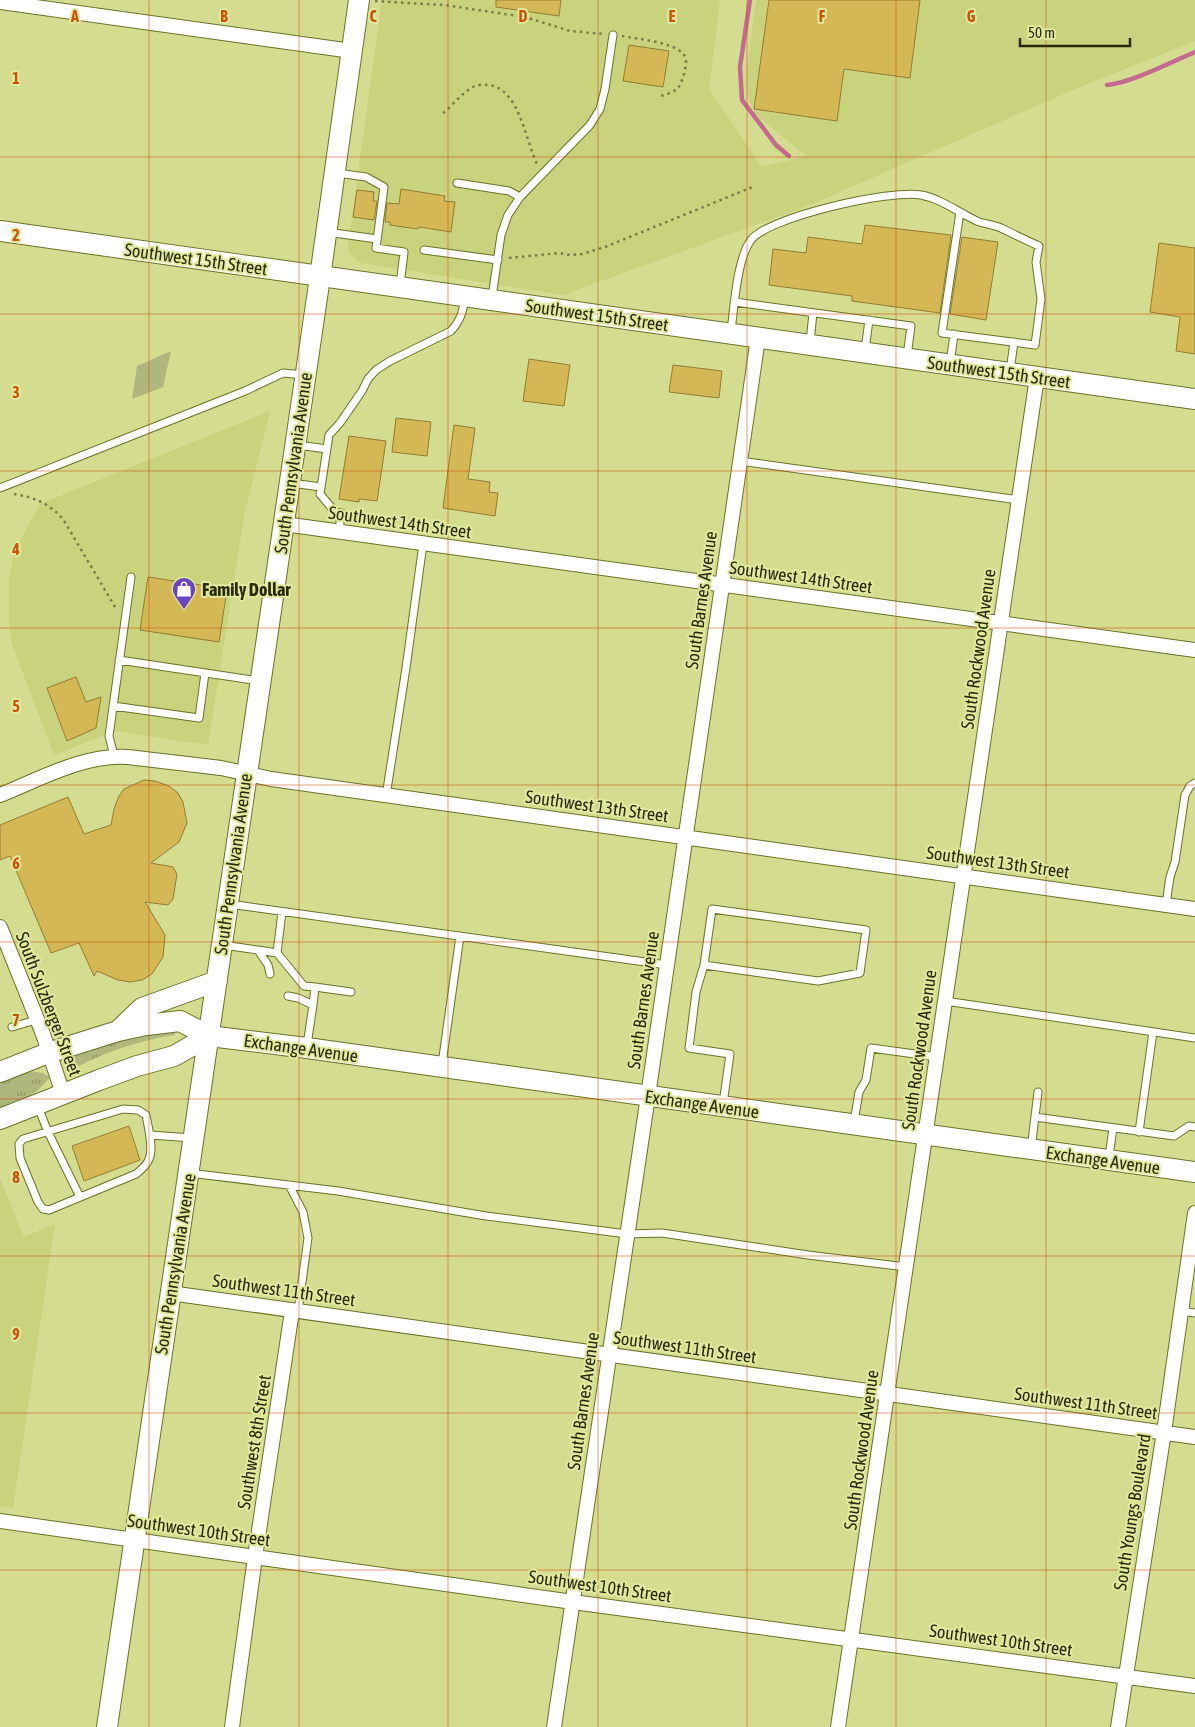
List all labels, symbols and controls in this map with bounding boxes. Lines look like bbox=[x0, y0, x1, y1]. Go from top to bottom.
text: A bbox=[70, 7, 79, 25]
text: B bbox=[220, 7, 228, 25]
text: C bbox=[369, 7, 377, 25]
text: D bbox=[519, 7, 528, 25]
text: E bbox=[669, 7, 676, 25]
text: F bbox=[819, 7, 826, 25]
text: G bbox=[967, 7, 976, 25]
scale bar bbox=[1020, 15, 1130, 47]
text: 50 m bbox=[1028, 24, 1055, 41]
text: 1 bbox=[12, 69, 20, 87]
text: 2 bbox=[12, 226, 20, 244]
street label: Southwest 15th Street bbox=[123, 239, 269, 279]
street label: Southwest 15th Street bbox=[524, 295, 670, 335]
street label: Southwest 15th Street bbox=[926, 352, 1072, 392]
street label: South Pennsylvania Avenue bbox=[270, 371, 316, 555]
text: 3 bbox=[12, 383, 20, 401]
street label: Southwest 14th Street bbox=[327, 502, 473, 542]
street label: South Barnes Avenue bbox=[681, 530, 721, 670]
text: 4 bbox=[11, 540, 20, 558]
street label: Southwest 14th Street bbox=[728, 557, 874, 597]
street label: South Rockwood Avenue bbox=[956, 568, 1000, 730]
shop icon: Family Dollar bbox=[171, 576, 197, 610]
place label: Family Dollar bbox=[202, 579, 291, 600]
text: 5 bbox=[12, 697, 20, 715]
street label: South Pennsylvania Avenue bbox=[210, 772, 256, 956]
street label: Southwest 13th Street bbox=[524, 786, 670, 826]
street label: Southwest 13th Street bbox=[925, 842, 1071, 882]
text: 6 bbox=[12, 854, 20, 872]
street label: South Sulzberger Street bbox=[12, 929, 86, 1079]
street label: South Barnes Avenue bbox=[623, 930, 663, 1070]
street label: South Rockwood Avenue bbox=[897, 969, 941, 1131]
text: 7 bbox=[12, 1011, 20, 1029]
street label: Exchange Avenue bbox=[243, 1030, 359, 1066]
street label: Exchange Avenue bbox=[644, 1086, 760, 1122]
street label: Exchange Avenue bbox=[1045, 1142, 1161, 1178]
text: 8 bbox=[12, 1168, 20, 1186]
street label: South Pennsylvania Avenue bbox=[150, 1172, 200, 1356]
street label: Southwest 11th Street bbox=[211, 1270, 357, 1310]
text: 9 bbox=[12, 1325, 20, 1343]
street label: Southwest 11th Street bbox=[612, 1327, 758, 1367]
street label: South Barnes Avenue bbox=[563, 1331, 603, 1471]
street label: South Rockwood Avenue bbox=[839, 1369, 883, 1531]
street label: Southwest 8th Street bbox=[233, 1373, 275, 1511]
street label: Southwest 11th Street bbox=[1013, 1383, 1159, 1423]
street label: South Youngs Boulevard bbox=[1109, 1432, 1155, 1592]
street label: Southwest 10th Street bbox=[126, 1510, 272, 1550]
street label: Southwest 10th Street bbox=[527, 1566, 673, 1606]
street label: Southwest 10th Street bbox=[928, 1620, 1074, 1660]

